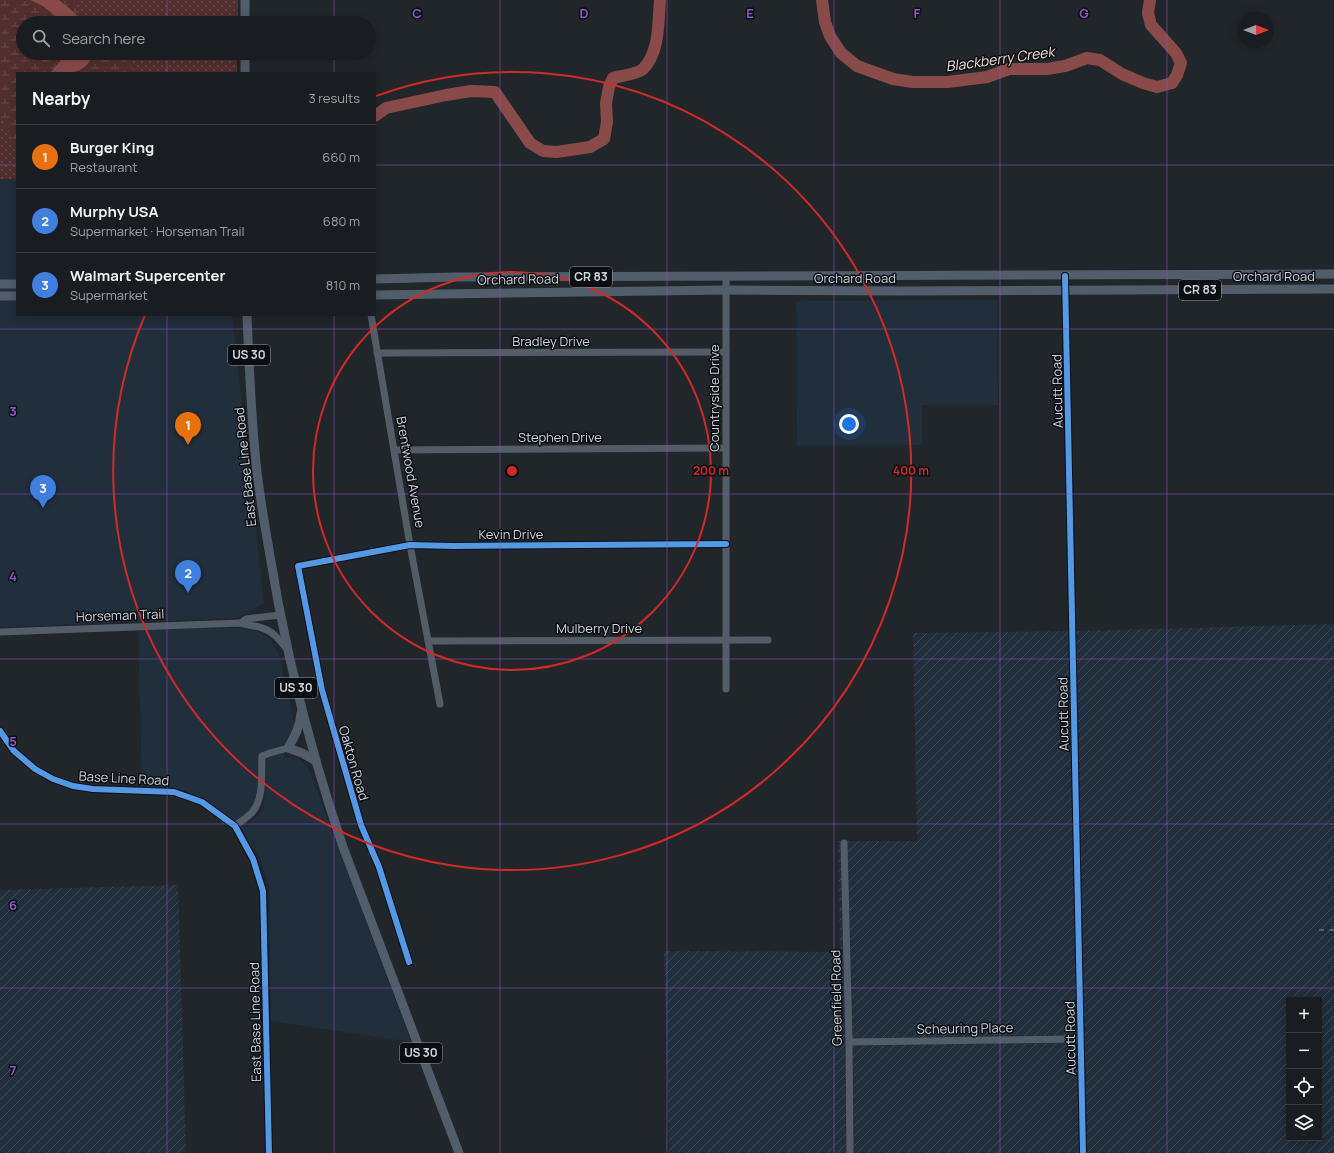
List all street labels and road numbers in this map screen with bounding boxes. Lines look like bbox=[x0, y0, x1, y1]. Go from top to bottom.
road number: CR 83 bbox=[570, 267, 612, 287]
street label: Orchard Road bbox=[1233, 267, 1315, 285]
street label: Orchard Road bbox=[477, 269, 559, 289]
street label: Orchard Road bbox=[814, 269, 896, 287]
road number: CR 83 bbox=[1179, 280, 1221, 300]
street label: Bradley Drive bbox=[512, 332, 590, 350]
street label: Countryside Drive bbox=[705, 344, 723, 452]
road number: US 30 bbox=[228, 345, 270, 365]
street label: Aucutt Road bbox=[1047, 354, 1067, 428]
street label: East Base Line Road bbox=[230, 406, 260, 528]
street label: Brentwood Avenue bbox=[392, 415, 430, 529]
street label: Stephen Drive bbox=[518, 428, 602, 446]
street label: Kevin Drive bbox=[479, 525, 544, 543]
street label: Horseman Trail bbox=[75, 604, 165, 626]
street label: Mulberry Drive bbox=[556, 619, 642, 637]
street label: Aucutt Road bbox=[1053, 677, 1073, 751]
road number: US 30 bbox=[275, 678, 317, 698]
street label: Oakton Road bbox=[335, 724, 373, 802]
street label: Base Line Road bbox=[78, 767, 170, 789]
street label: Greenfield Road bbox=[826, 950, 846, 1046]
street label: East Base Line Road bbox=[245, 962, 265, 1082]
street label: Aucutt Road bbox=[1060, 1001, 1080, 1075]
street label: Scheuring Place bbox=[916, 1018, 1014, 1038]
road number: US 30 bbox=[400, 1043, 442, 1063]

